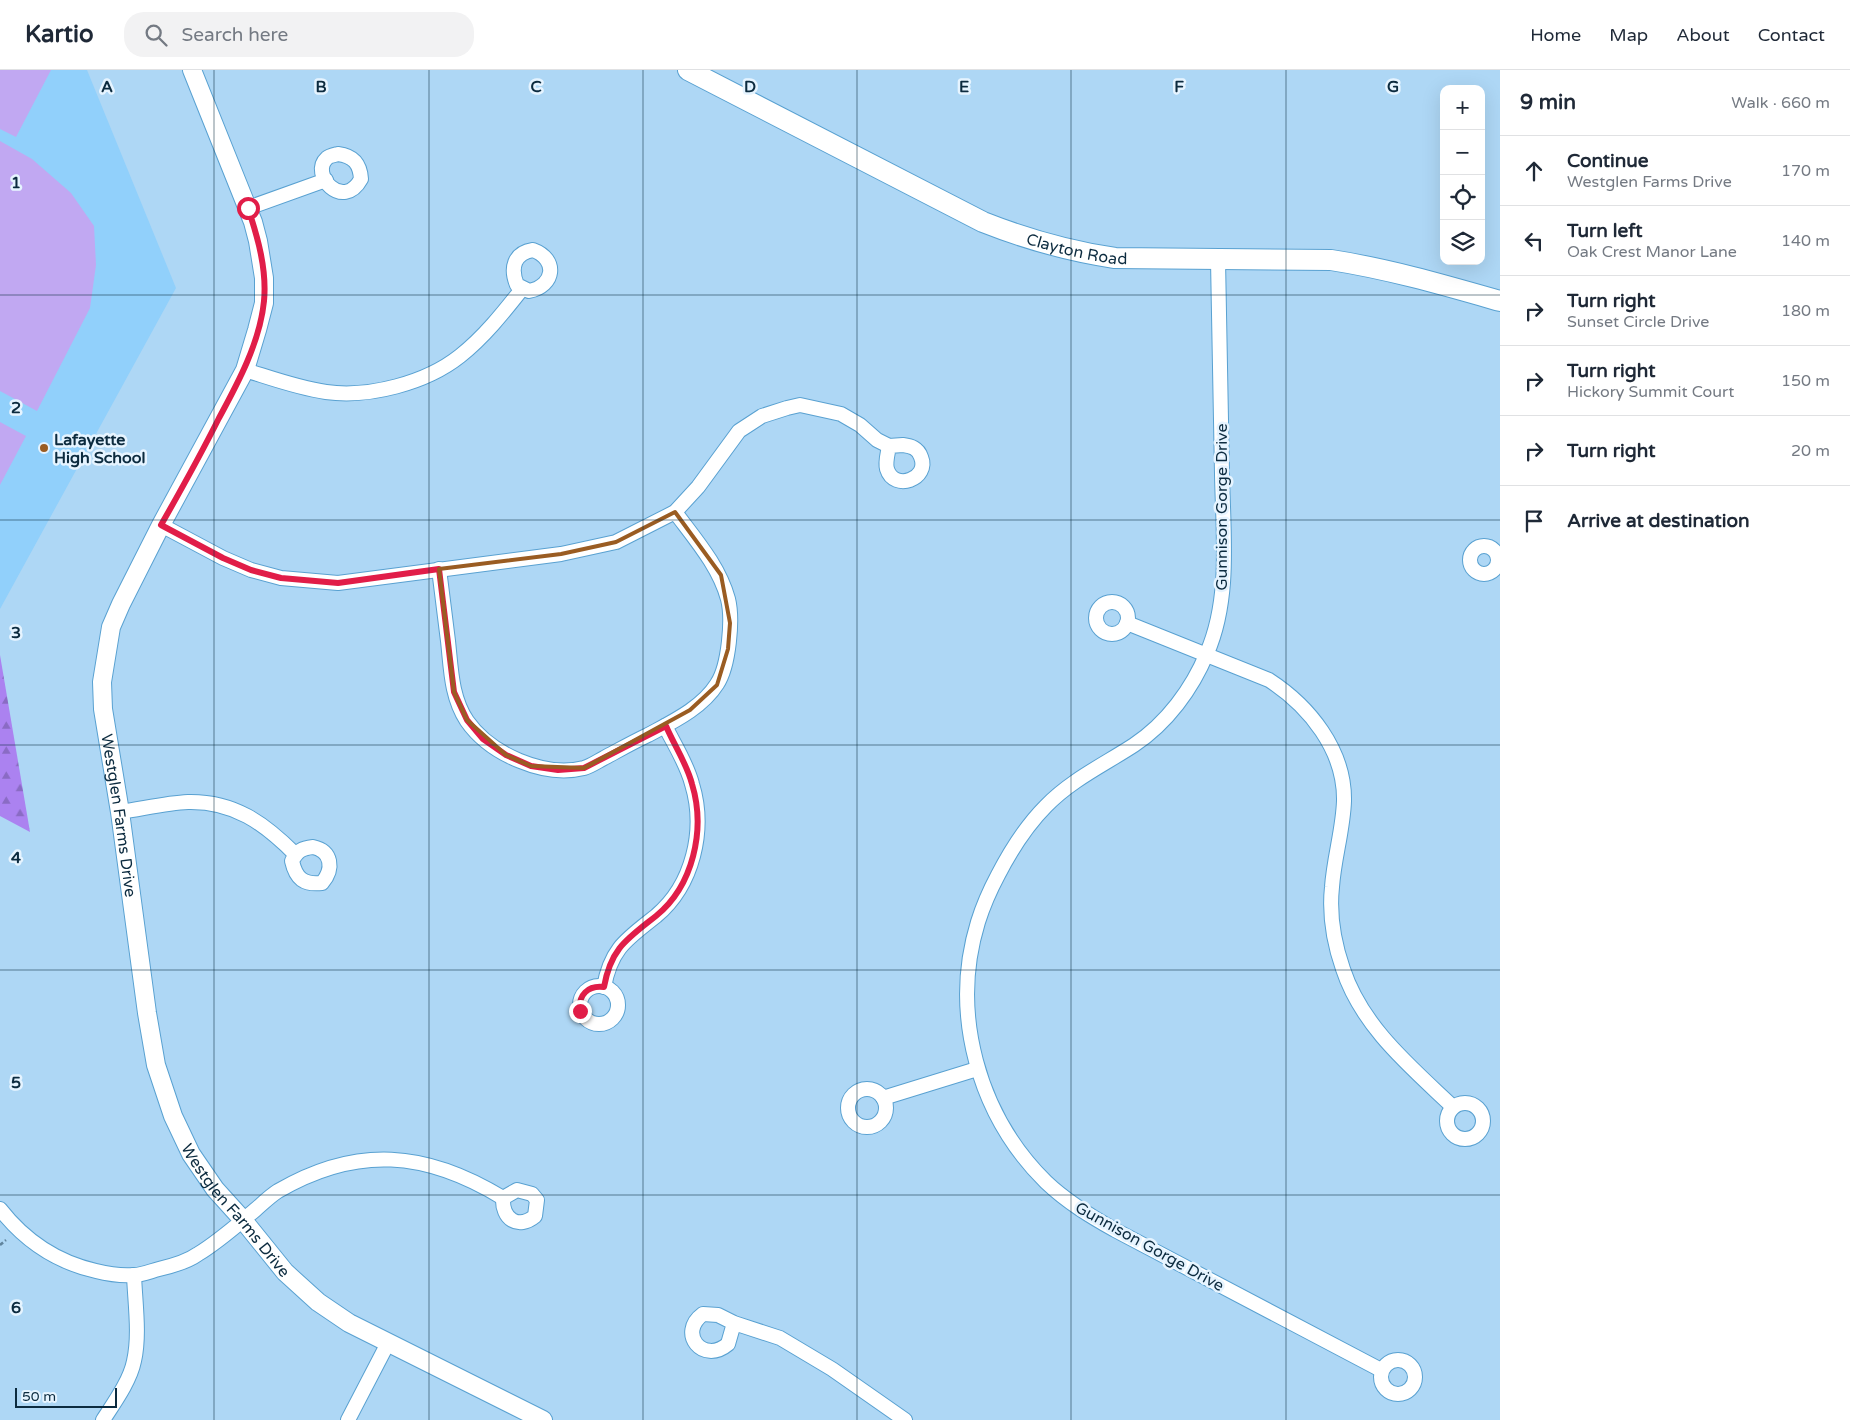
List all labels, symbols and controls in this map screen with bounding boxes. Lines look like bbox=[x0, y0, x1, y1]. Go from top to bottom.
search box bbox=[124, 12, 474, 57]
text: Kartio bbox=[25, 20, 94, 49]
icon: search bbox=[142, 21, 170, 49]
text: Search here bbox=[182, 24, 288, 46]
text: Home bbox=[1530, 24, 1581, 46]
text: Map bbox=[1609, 24, 1648, 46]
text: About bbox=[1676, 24, 1730, 46]
text: Contact bbox=[1758, 24, 1825, 46]
text: A bbox=[101, 77, 113, 97]
text: B bbox=[315, 77, 327, 97]
text: C bbox=[530, 77, 542, 97]
text: D bbox=[744, 77, 756, 97]
text: E bbox=[959, 77, 969, 97]
text: F bbox=[1174, 77, 1184, 97]
text: G bbox=[1387, 77, 1399, 97]
map controls bbox=[1440, 85, 1485, 265]
button: + bbox=[1440, 85, 1485, 130]
text: 9 min bbox=[1520, 90, 1576, 115]
text: Walk · 660 m bbox=[1731, 93, 1830, 113]
button: − bbox=[1440, 130, 1485, 175]
text: Continue bbox=[1567, 150, 1649, 172]
icon: ahead bbox=[1520, 157, 1548, 185]
text: 170 m bbox=[1781, 161, 1830, 181]
text: Westglen Farms Drive bbox=[1567, 172, 1732, 192]
text: 1 bbox=[11, 173, 21, 193]
button: locate bbox=[1440, 175, 1485, 220]
route start bbox=[237, 197, 260, 220]
button: layers bbox=[1440, 220, 1485, 265]
text: Turn left bbox=[1567, 220, 1643, 242]
icon: left bbox=[1520, 227, 1548, 255]
street label: Clayton Road bbox=[1024, 229, 1128, 269]
text: 140 m bbox=[1781, 231, 1830, 251]
text: Oak Crest Manor Lane bbox=[1567, 242, 1737, 262]
text: Turn right bbox=[1567, 290, 1655, 312]
icon: right bbox=[1520, 297, 1548, 325]
text: 180 m bbox=[1781, 301, 1830, 321]
text: Sunset Circle Drive bbox=[1567, 312, 1709, 332]
text: Turn right bbox=[1567, 360, 1655, 382]
icon: right bbox=[1520, 367, 1548, 395]
text: 150 m bbox=[1781, 371, 1830, 391]
text: Hickory Summit Court bbox=[1567, 382, 1734, 402]
text: 2 bbox=[11, 398, 21, 418]
street label: Gunnison Gorge Drive bbox=[1212, 423, 1232, 591]
place label: Lafayette High School bbox=[54, 430, 145, 468]
icon: right bbox=[1520, 437, 1548, 465]
text: Turn right bbox=[1567, 440, 1655, 462]
text: 20 m bbox=[1791, 441, 1830, 461]
marker: Lafayette High School bbox=[38, 442, 50, 454]
icon: arrive bbox=[1520, 507, 1548, 535]
text: Arrive at destination bbox=[1567, 510, 1750, 532]
text: 3 bbox=[11, 623, 21, 643]
street label: Westglen Farms Drive bbox=[96, 732, 140, 899]
text: 4 bbox=[11, 848, 21, 868]
route end bbox=[569, 1000, 592, 1023]
text: 5 bbox=[11, 1073, 21, 1093]
street label: Westglen Farms Drive bbox=[177, 1141, 294, 1282]
street label: Gunnison Gorge Drive bbox=[1072, 1198, 1227, 1296]
text: 6 bbox=[11, 1298, 21, 1318]
scale bar bbox=[15, 1385, 118, 1408]
text: 50 m bbox=[22, 1388, 56, 1405]

